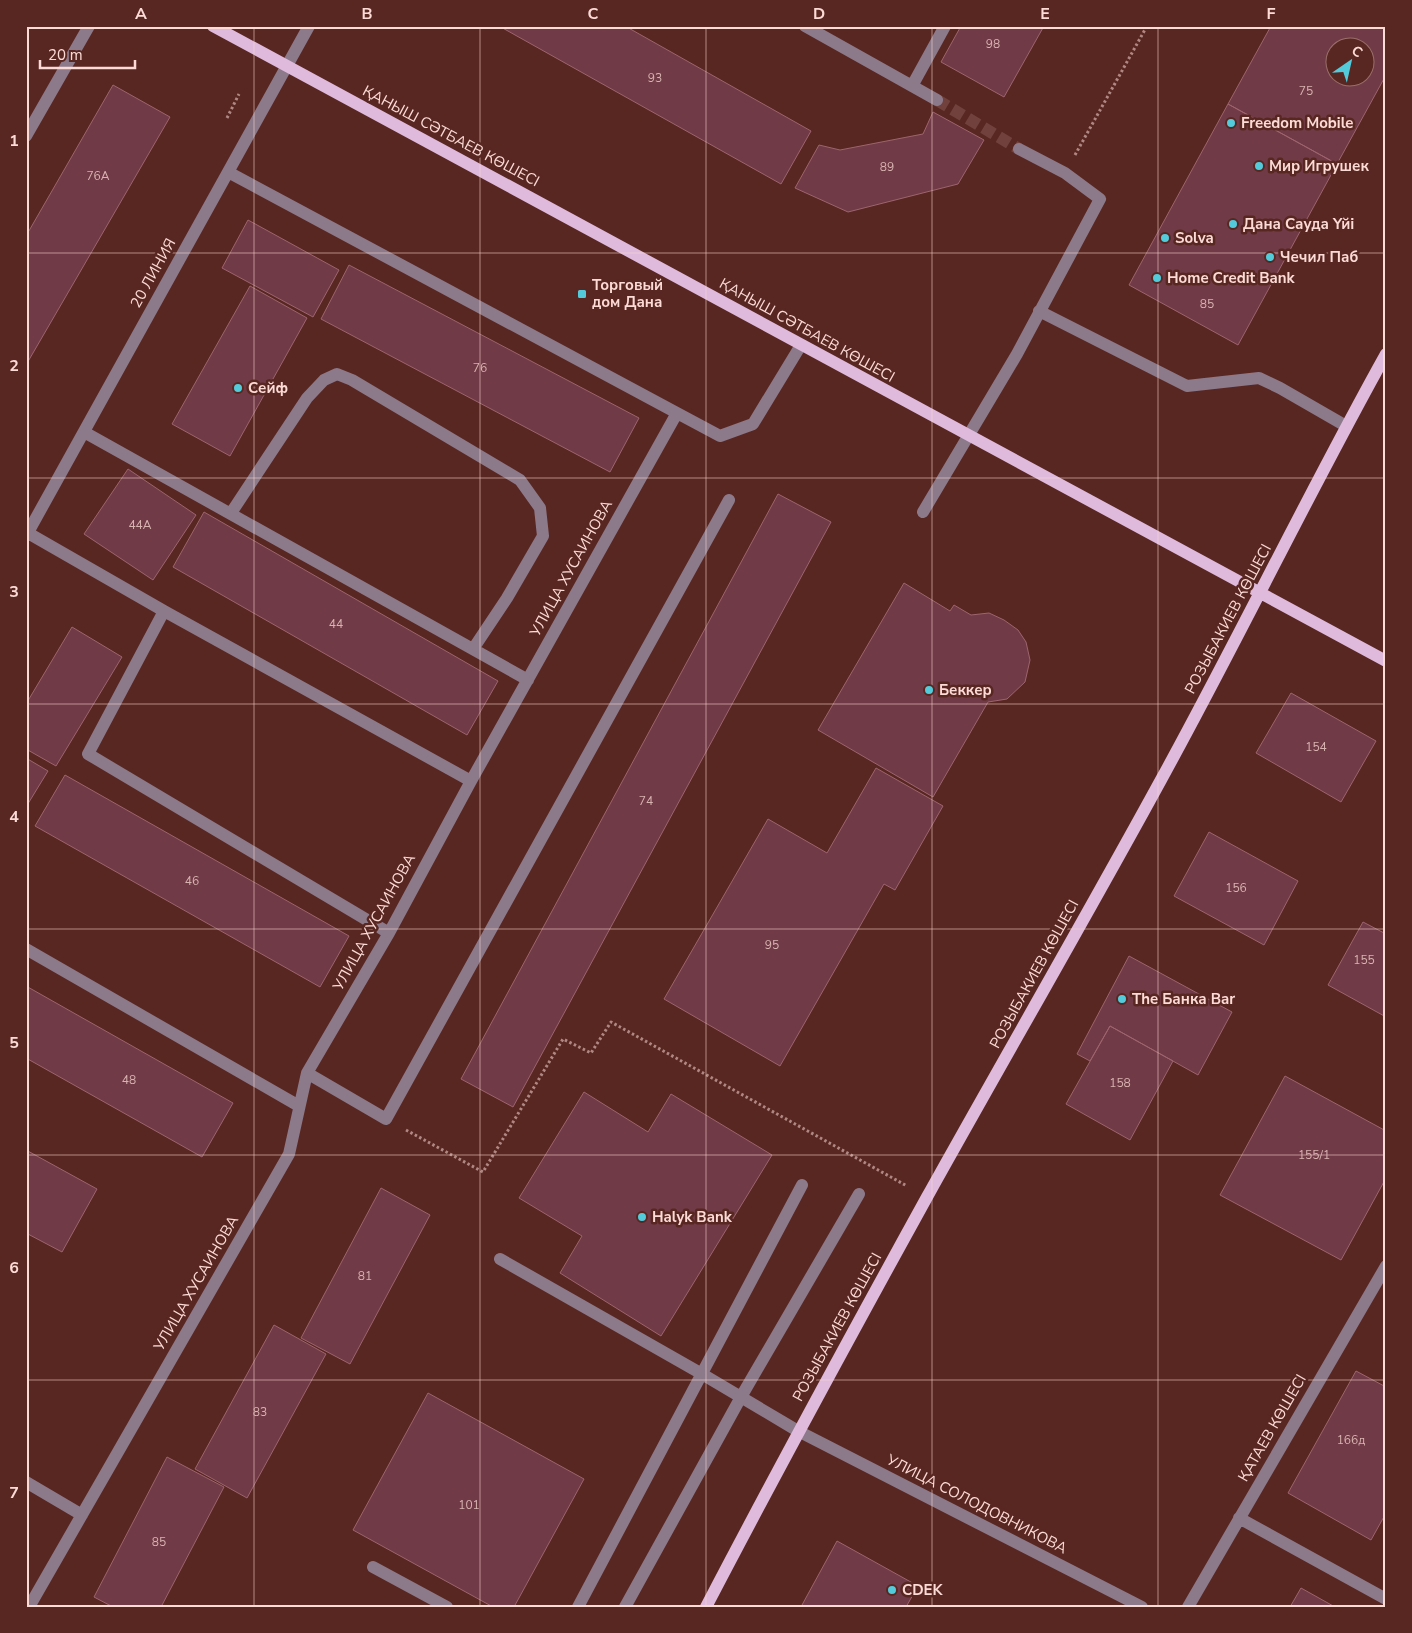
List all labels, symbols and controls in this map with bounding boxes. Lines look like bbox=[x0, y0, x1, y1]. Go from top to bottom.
text: A bbox=[135, 3, 147, 25]
text: B bbox=[361, 3, 373, 25]
text: C bbox=[588, 3, 599, 25]
text: D bbox=[813, 3, 825, 25]
text: E bbox=[1040, 3, 1050, 25]
text: F bbox=[1267, 3, 1276, 25]
house number: 98 bbox=[986, 36, 1000, 52]
scale bar bbox=[40, 38, 135, 70]
north arrow bbox=[1324, 38, 1374, 88]
text: С bbox=[1348, 41, 1367, 62]
text: 20 m bbox=[48, 45, 83, 65]
house number: 93 bbox=[648, 70, 662, 86]
street label: ҚАНЫШ СӘТБАЕВ КӨШЕСІ bbox=[359, 81, 543, 191]
house number: 75 bbox=[1299, 83, 1313, 99]
place label: Freedom Mobile bbox=[1241, 113, 1353, 133]
marker: Freedom Mobile bbox=[1225, 117, 1237, 129]
text: 1 bbox=[9, 130, 19, 152]
place label: Мир Игрушек bbox=[1269, 156, 1369, 176]
house number: 89 bbox=[880, 159, 894, 175]
marker: Мир Игрушек bbox=[1253, 160, 1265, 172]
house number: 76А bbox=[86, 168, 110, 184]
place label: Дана Сауда Үйі bbox=[1243, 214, 1354, 234]
marker: Дана Сауда Үйі bbox=[1227, 218, 1239, 230]
place label: Solva bbox=[1175, 228, 1214, 248]
marker: Solva bbox=[1159, 232, 1171, 244]
street label: 20 ЛИНИЯ bbox=[126, 235, 180, 311]
place label: Чечил Паб bbox=[1280, 247, 1358, 267]
marker: Чечил Паб bbox=[1264, 251, 1276, 263]
place label: Home Credit Bank bbox=[1167, 268, 1296, 288]
marker: Home Credit Bank bbox=[1151, 272, 1163, 284]
street label: ҚАНЫШ СӘТБАЕВ КӨШЕСІ bbox=[716, 273, 898, 387]
place label: Торговый дом Дана bbox=[592, 275, 663, 312]
marker: Торговый дом Дана bbox=[576, 288, 588, 300]
house number: 85 bbox=[1200, 296, 1214, 312]
text: 2 bbox=[9, 355, 19, 377]
house number: 76 bbox=[473, 360, 487, 376]
place label: Сейф bbox=[248, 378, 288, 398]
marker: Сейф bbox=[232, 382, 244, 394]
street label: УЛИЦА ХУСАИНОВА bbox=[525, 496, 617, 641]
house number: 44А bbox=[128, 517, 152, 533]
street label: РОЗЫБАКИЕВ КӨШЕСІ bbox=[1180, 541, 1276, 697]
text: 3 bbox=[9, 581, 19, 603]
house number: 44 bbox=[329, 616, 343, 632]
place label: Беккер bbox=[939, 680, 992, 700]
marker: Беккер bbox=[923, 684, 935, 696]
house number: 154 bbox=[1305, 739, 1327, 755]
house number: 74 bbox=[639, 793, 653, 809]
text: 4 bbox=[9, 806, 19, 828]
street label: УЛИЦА ХУСАИНОВА bbox=[328, 850, 420, 995]
house number: 46 bbox=[185, 873, 199, 889]
house number: 156 bbox=[1225, 880, 1247, 896]
street label: РОЗЫБАКИЕВ КӨШЕСІ bbox=[985, 896, 1083, 1052]
house number: 95 bbox=[765, 937, 779, 953]
house number: 155 bbox=[1353, 952, 1375, 968]
place label: The Банка Bar bbox=[1132, 989, 1235, 1009]
marker: The Банка Bar bbox=[1116, 993, 1128, 1005]
text: 5 bbox=[9, 1032, 19, 1054]
house number: 48 bbox=[122, 1072, 136, 1088]
house number: 158 bbox=[1109, 1075, 1131, 1091]
house number: 155/1 bbox=[1298, 1147, 1330, 1163]
place label: Halyk Bank bbox=[652, 1207, 733, 1227]
marker: Halyk Bank bbox=[636, 1211, 648, 1223]
street label: УЛИЦА ХУСАИНОВА bbox=[149, 1212, 243, 1355]
street label: РОЗЫБАКИЕВ КӨШЕСІ bbox=[788, 1249, 886, 1405]
text: 6 bbox=[9, 1257, 19, 1279]
house number: 81 bbox=[358, 1268, 372, 1284]
street label: ҚАТАЕВ КӨШЕСІ bbox=[1233, 1371, 1311, 1485]
house number: 83 bbox=[253, 1404, 267, 1420]
house number: 166д bbox=[1337, 1432, 1365, 1448]
street label: УЛИЦА СОЛОДОВНИКОВА bbox=[882, 1449, 1071, 1558]
text: 7 bbox=[9, 1482, 19, 1504]
house number: 101 bbox=[458, 1497, 480, 1513]
house number: 85 bbox=[152, 1534, 166, 1550]
place label: CDEK bbox=[902, 1580, 944, 1600]
marker: CDEK bbox=[886, 1584, 898, 1596]

